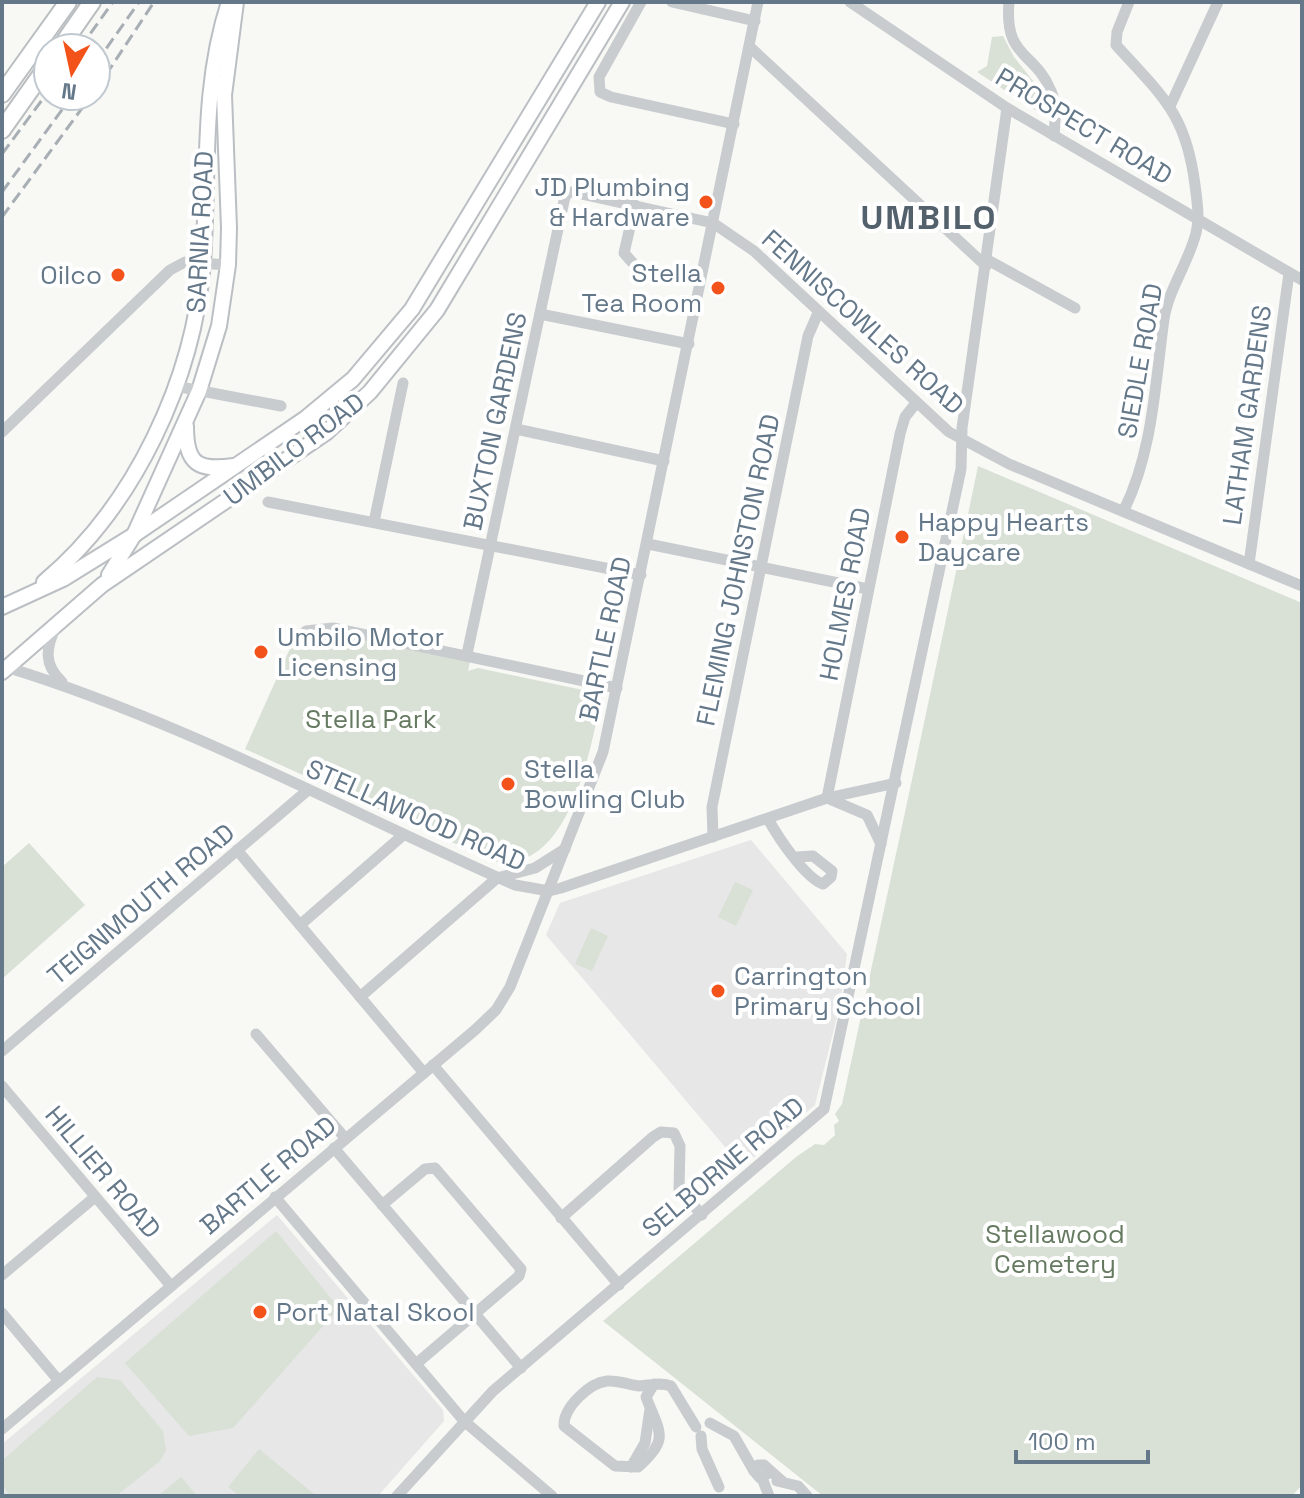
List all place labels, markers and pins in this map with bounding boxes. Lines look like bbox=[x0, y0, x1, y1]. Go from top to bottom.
place label: JD Plumbing & Hardware bbox=[535, 170, 690, 234]
marker: JD Plumbing & Hardware bbox=[697, 193, 715, 211]
place label: Stella Tea Room bbox=[581, 256, 702, 320]
place label: Oilco bbox=[40, 258, 102, 292]
marker: Oilco bbox=[109, 266, 127, 284]
marker: Stella Tea Room bbox=[709, 279, 727, 297]
place label: Happy Hearts Daycare bbox=[918, 505, 1089, 569]
marker: Happy Hearts Daycare bbox=[893, 528, 911, 546]
place label: Umbilo Motor Licensing bbox=[277, 620, 444, 684]
marker: Umbilo Motor Licensing bbox=[252, 643, 270, 661]
place label: Stella Bowling Club bbox=[524, 752, 686, 816]
marker: Stella Bowling Club bbox=[499, 775, 517, 793]
place label: Carrington Primary School bbox=[734, 959, 921, 1023]
marker: Carrington Primary School bbox=[709, 982, 727, 1000]
place label: Port Natal Skool bbox=[276, 1295, 475, 1329]
marker: Port Natal Skool bbox=[251, 1303, 269, 1321]

